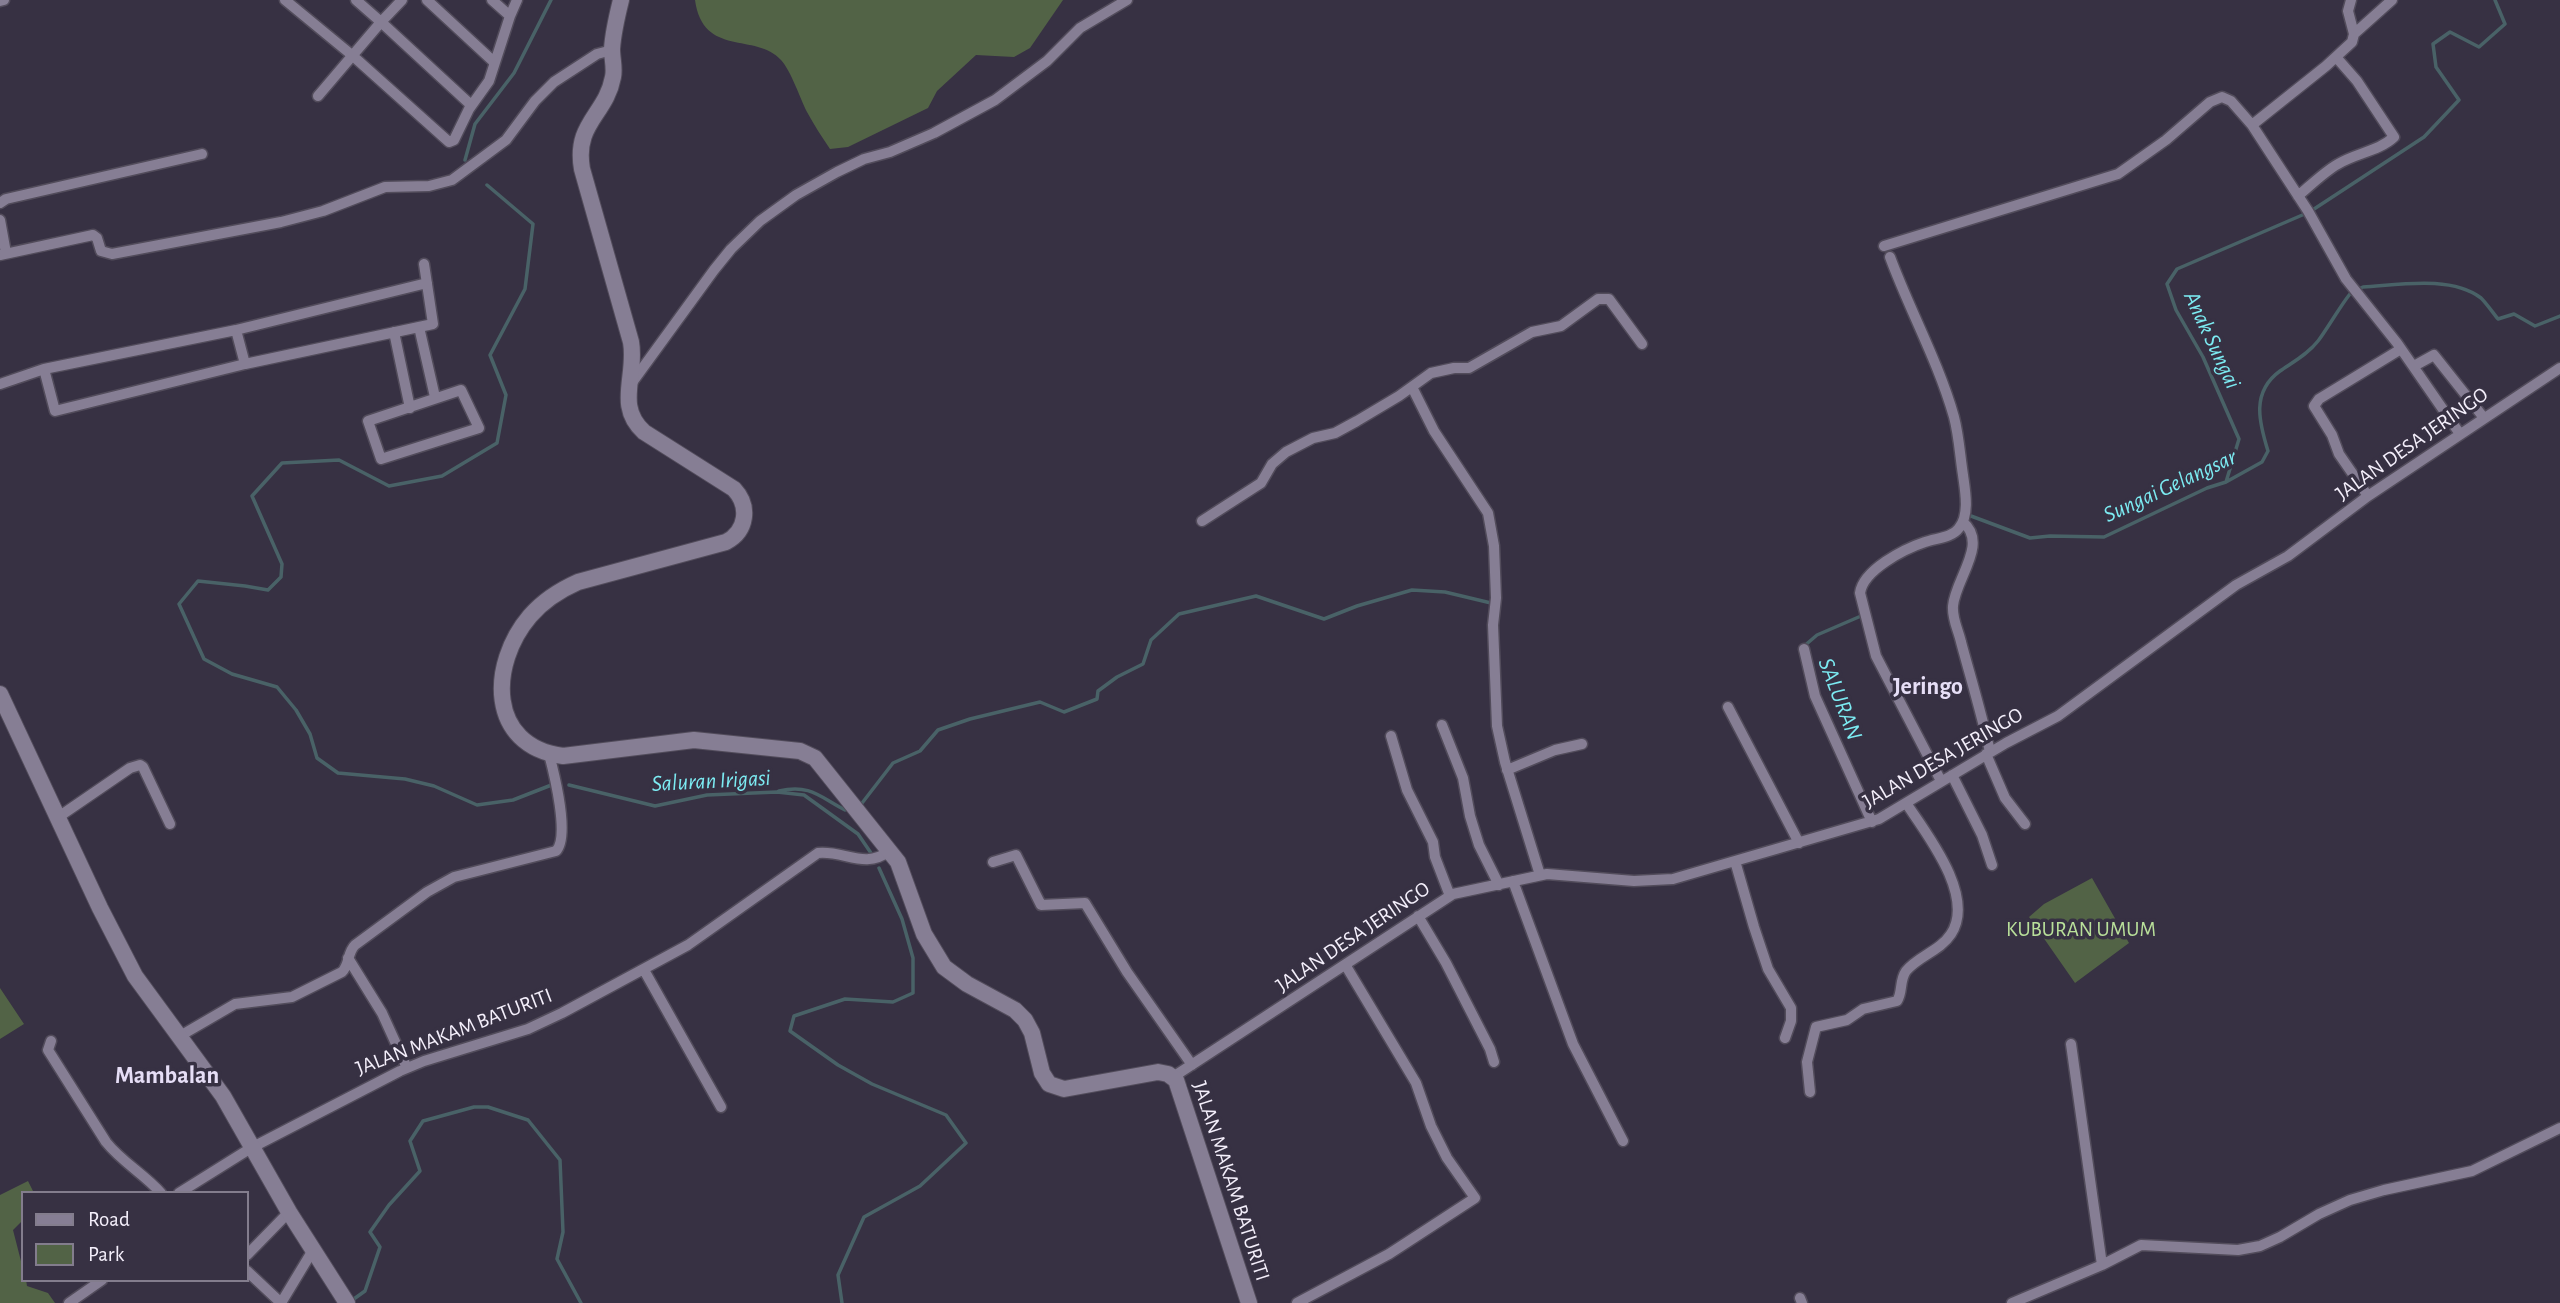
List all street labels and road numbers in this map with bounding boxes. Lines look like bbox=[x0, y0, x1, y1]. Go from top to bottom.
street label: JALAN DESA JERINGO bbox=[2331, 382, 2493, 506]
street label: JALAN DESA JERINGO bbox=[1859, 702, 2027, 814]
street label: JALAN DESA JERINGO bbox=[1271, 876, 1435, 998]
street label: JALAN MAKAM BATURITI bbox=[352, 983, 556, 1081]
street label: JALAN MAKAM BATURITI bbox=[1187, 1078, 1275, 1284]

